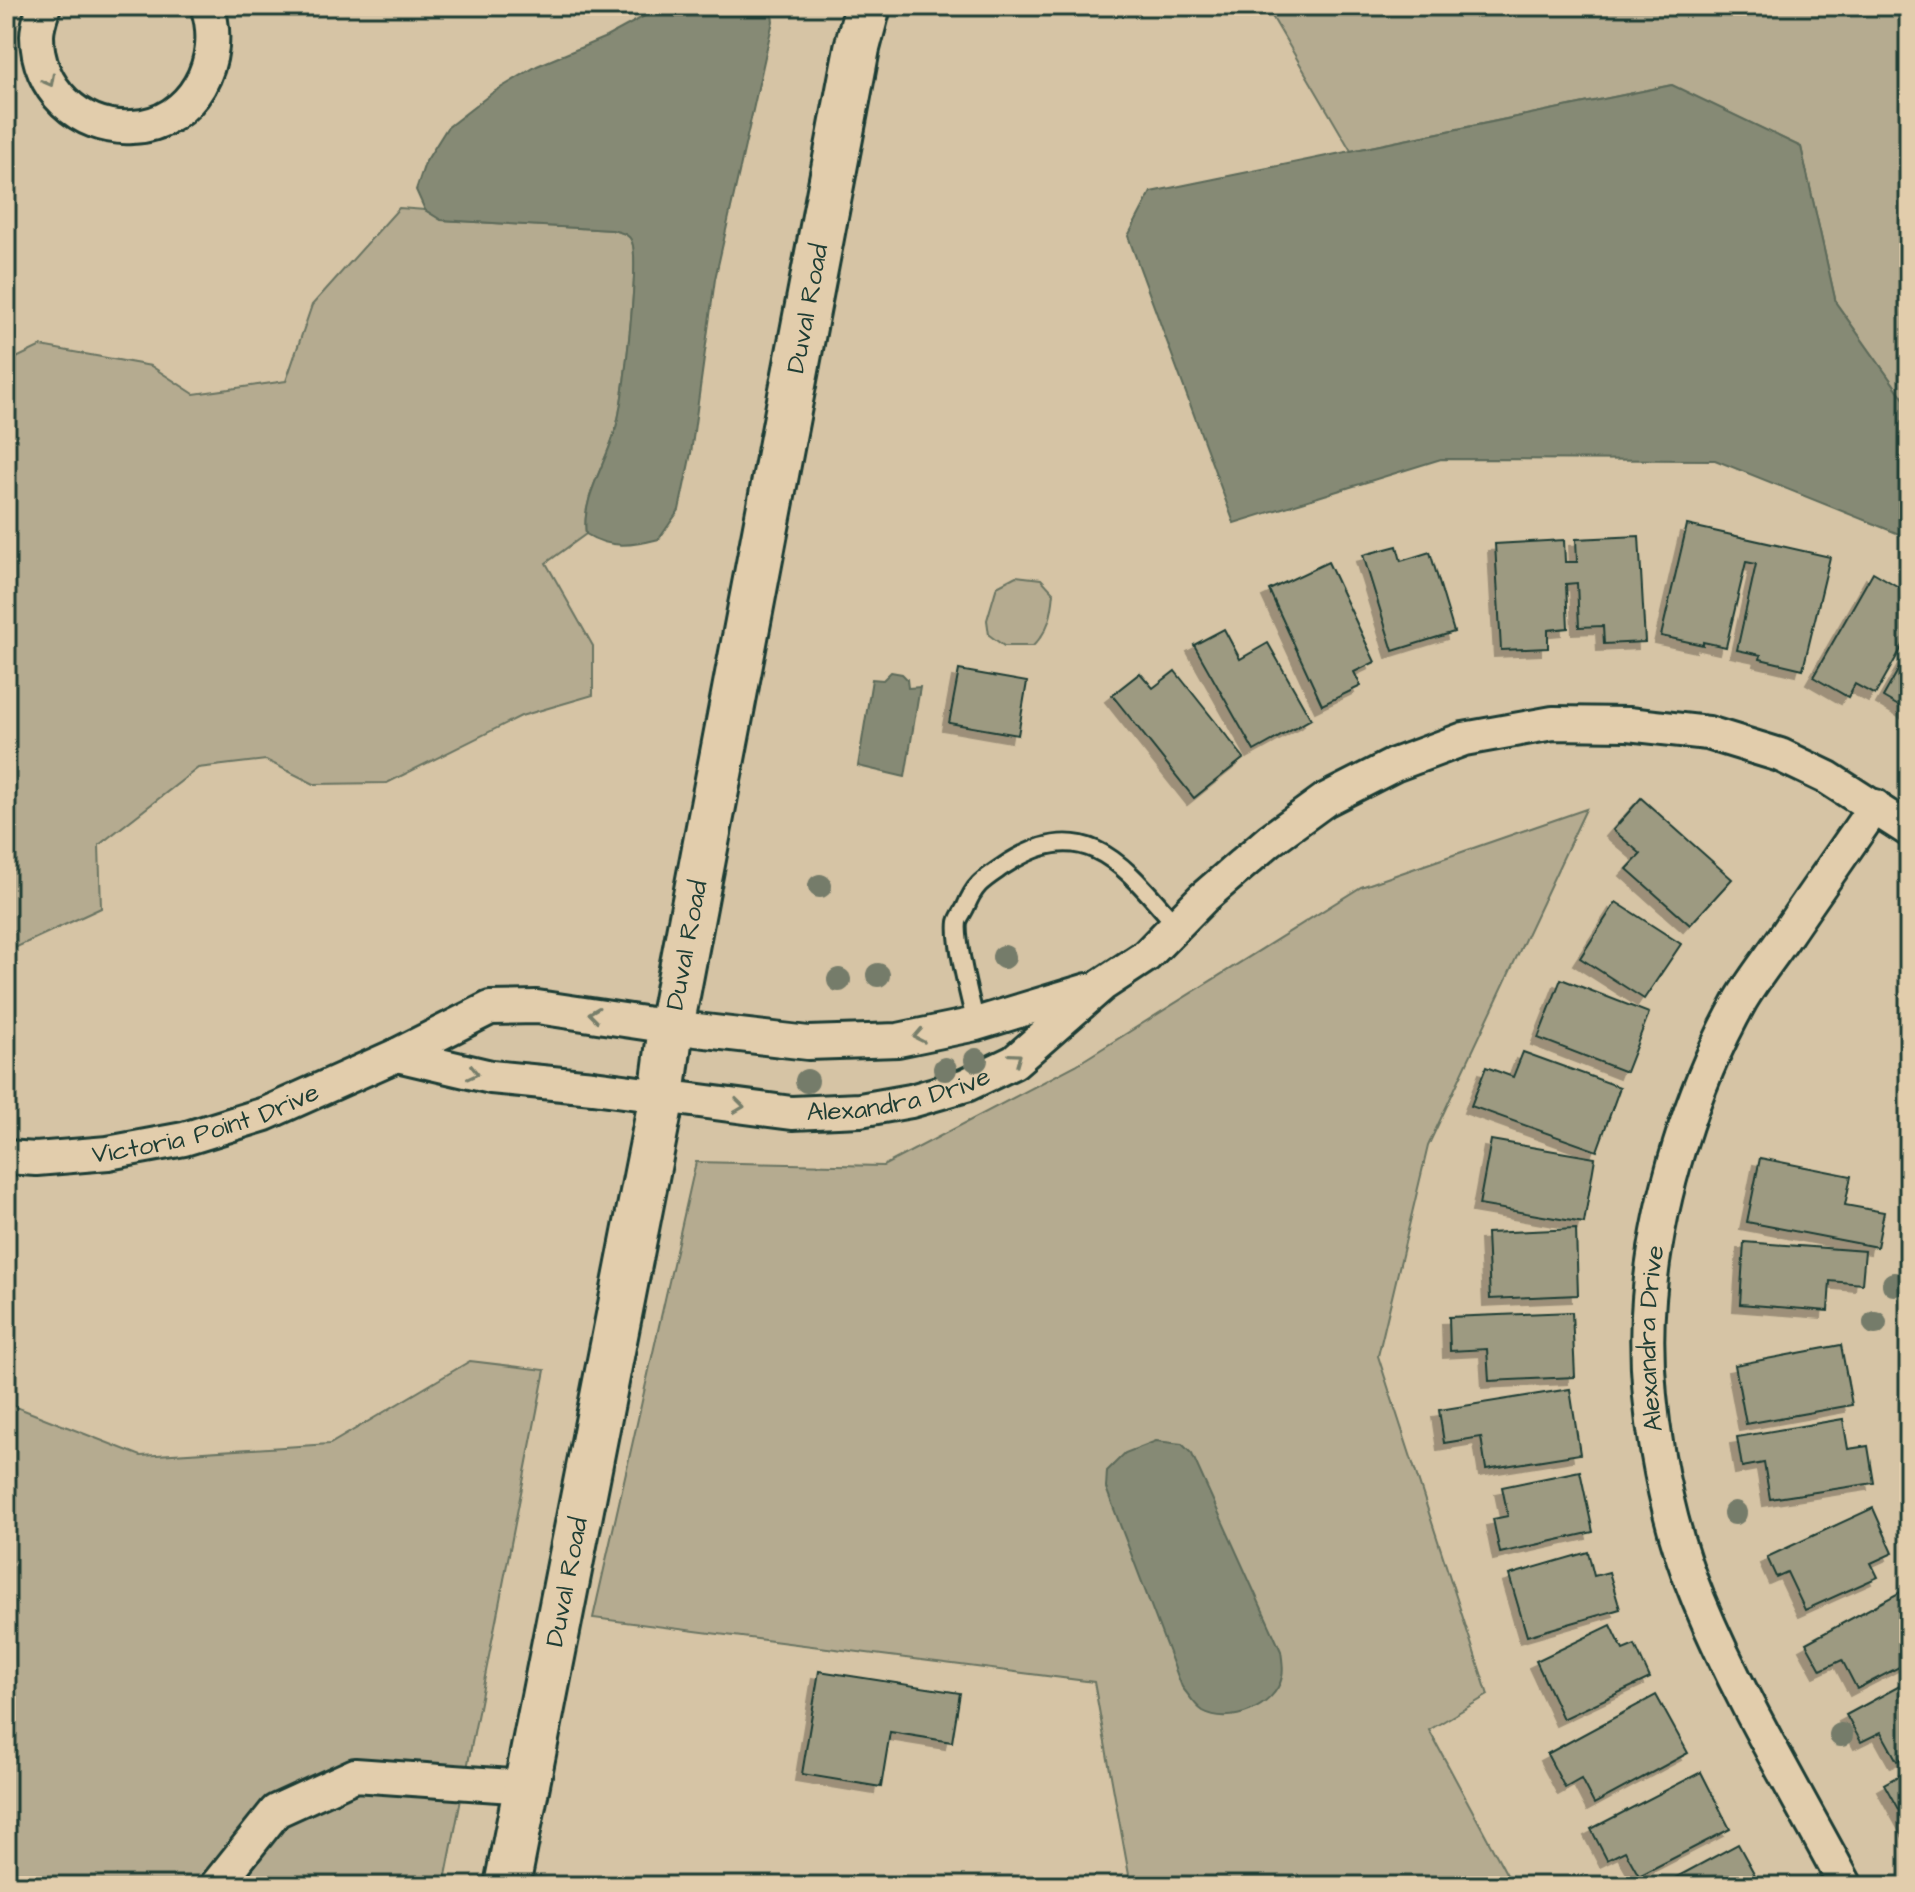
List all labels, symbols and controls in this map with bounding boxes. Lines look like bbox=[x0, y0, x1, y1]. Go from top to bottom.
one-way arrow bbox=[39, 72, 54, 87]
street label: Duval Road bbox=[778, 241, 837, 376]
street label: Duval Road bbox=[657, 877, 716, 1013]
one-way arrow bbox=[587, 1006, 601, 1023]
one-way arrow bbox=[913, 1026, 926, 1043]
one-way arrow bbox=[1008, 1053, 1022, 1068]
street label: Alexandra Drive bbox=[806, 1058, 996, 1130]
one-way arrow bbox=[466, 1063, 480, 1080]
street label: Victoria Point Drive bbox=[90, 1074, 325, 1172]
one-way arrow bbox=[733, 1097, 746, 1114]
street label: Alexandra Drive bbox=[1629, 1242, 1673, 1434]
street label: Duval Road bbox=[536, 1514, 597, 1650]

